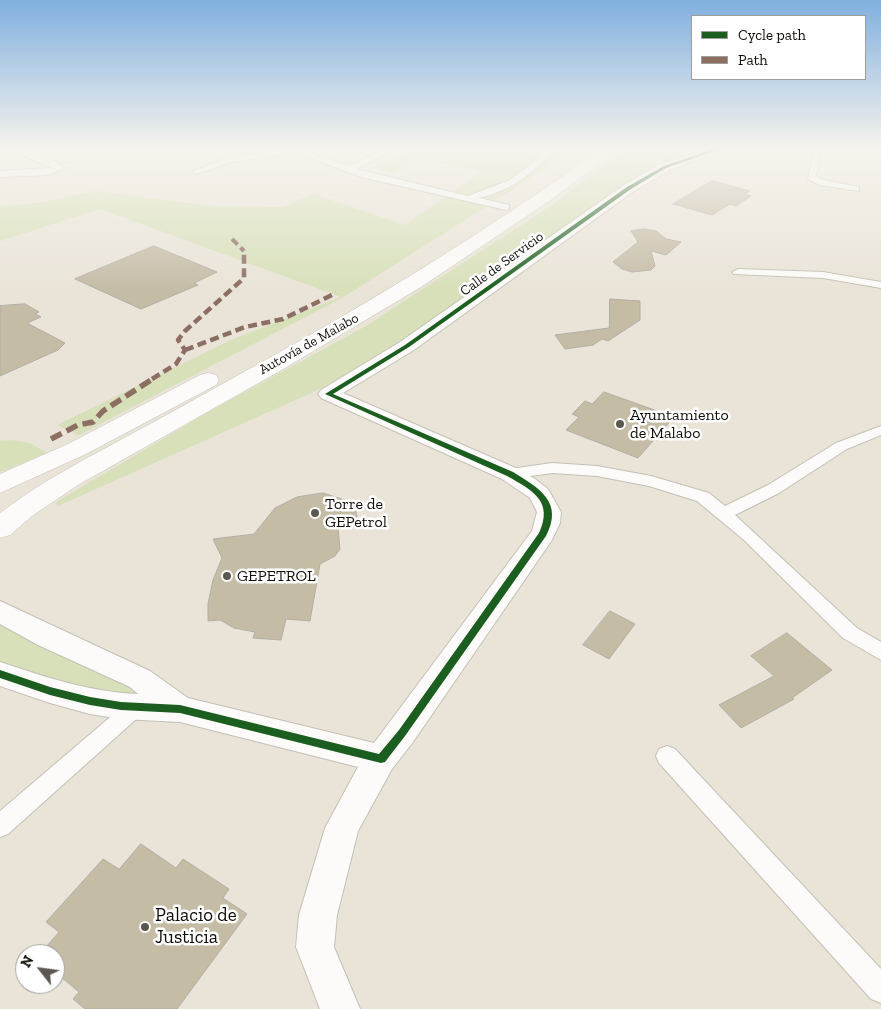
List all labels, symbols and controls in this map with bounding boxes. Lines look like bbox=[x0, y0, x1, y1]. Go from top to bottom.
legend bbox=[691, 15, 866, 80]
text: Cycle path bbox=[738, 26, 806, 44]
text: Path bbox=[738, 51, 768, 69]
street label: Calle de Servicio bbox=[457, 228, 547, 300]
street label: Autovía de Malabo bbox=[256, 310, 362, 378]
place label: Ayuntamiento de Malabo bbox=[630, 405, 729, 443]
marker: Ayuntamiento de Malabo bbox=[614, 418, 626, 430]
place label: Torre de GEPetrol bbox=[325, 494, 387, 532]
marker: Torre de GEPetrol bbox=[309, 507, 321, 519]
place label: GEPETROL bbox=[237, 566, 316, 586]
marker: GEPETROL bbox=[221, 570, 233, 582]
place label: Palacio de Justicia bbox=[155, 905, 237, 949]
marker: Palacio de Justicia bbox=[139, 921, 151, 933]
north arrow bbox=[15, 944, 65, 994]
text: N bbox=[17, 953, 37, 971]

